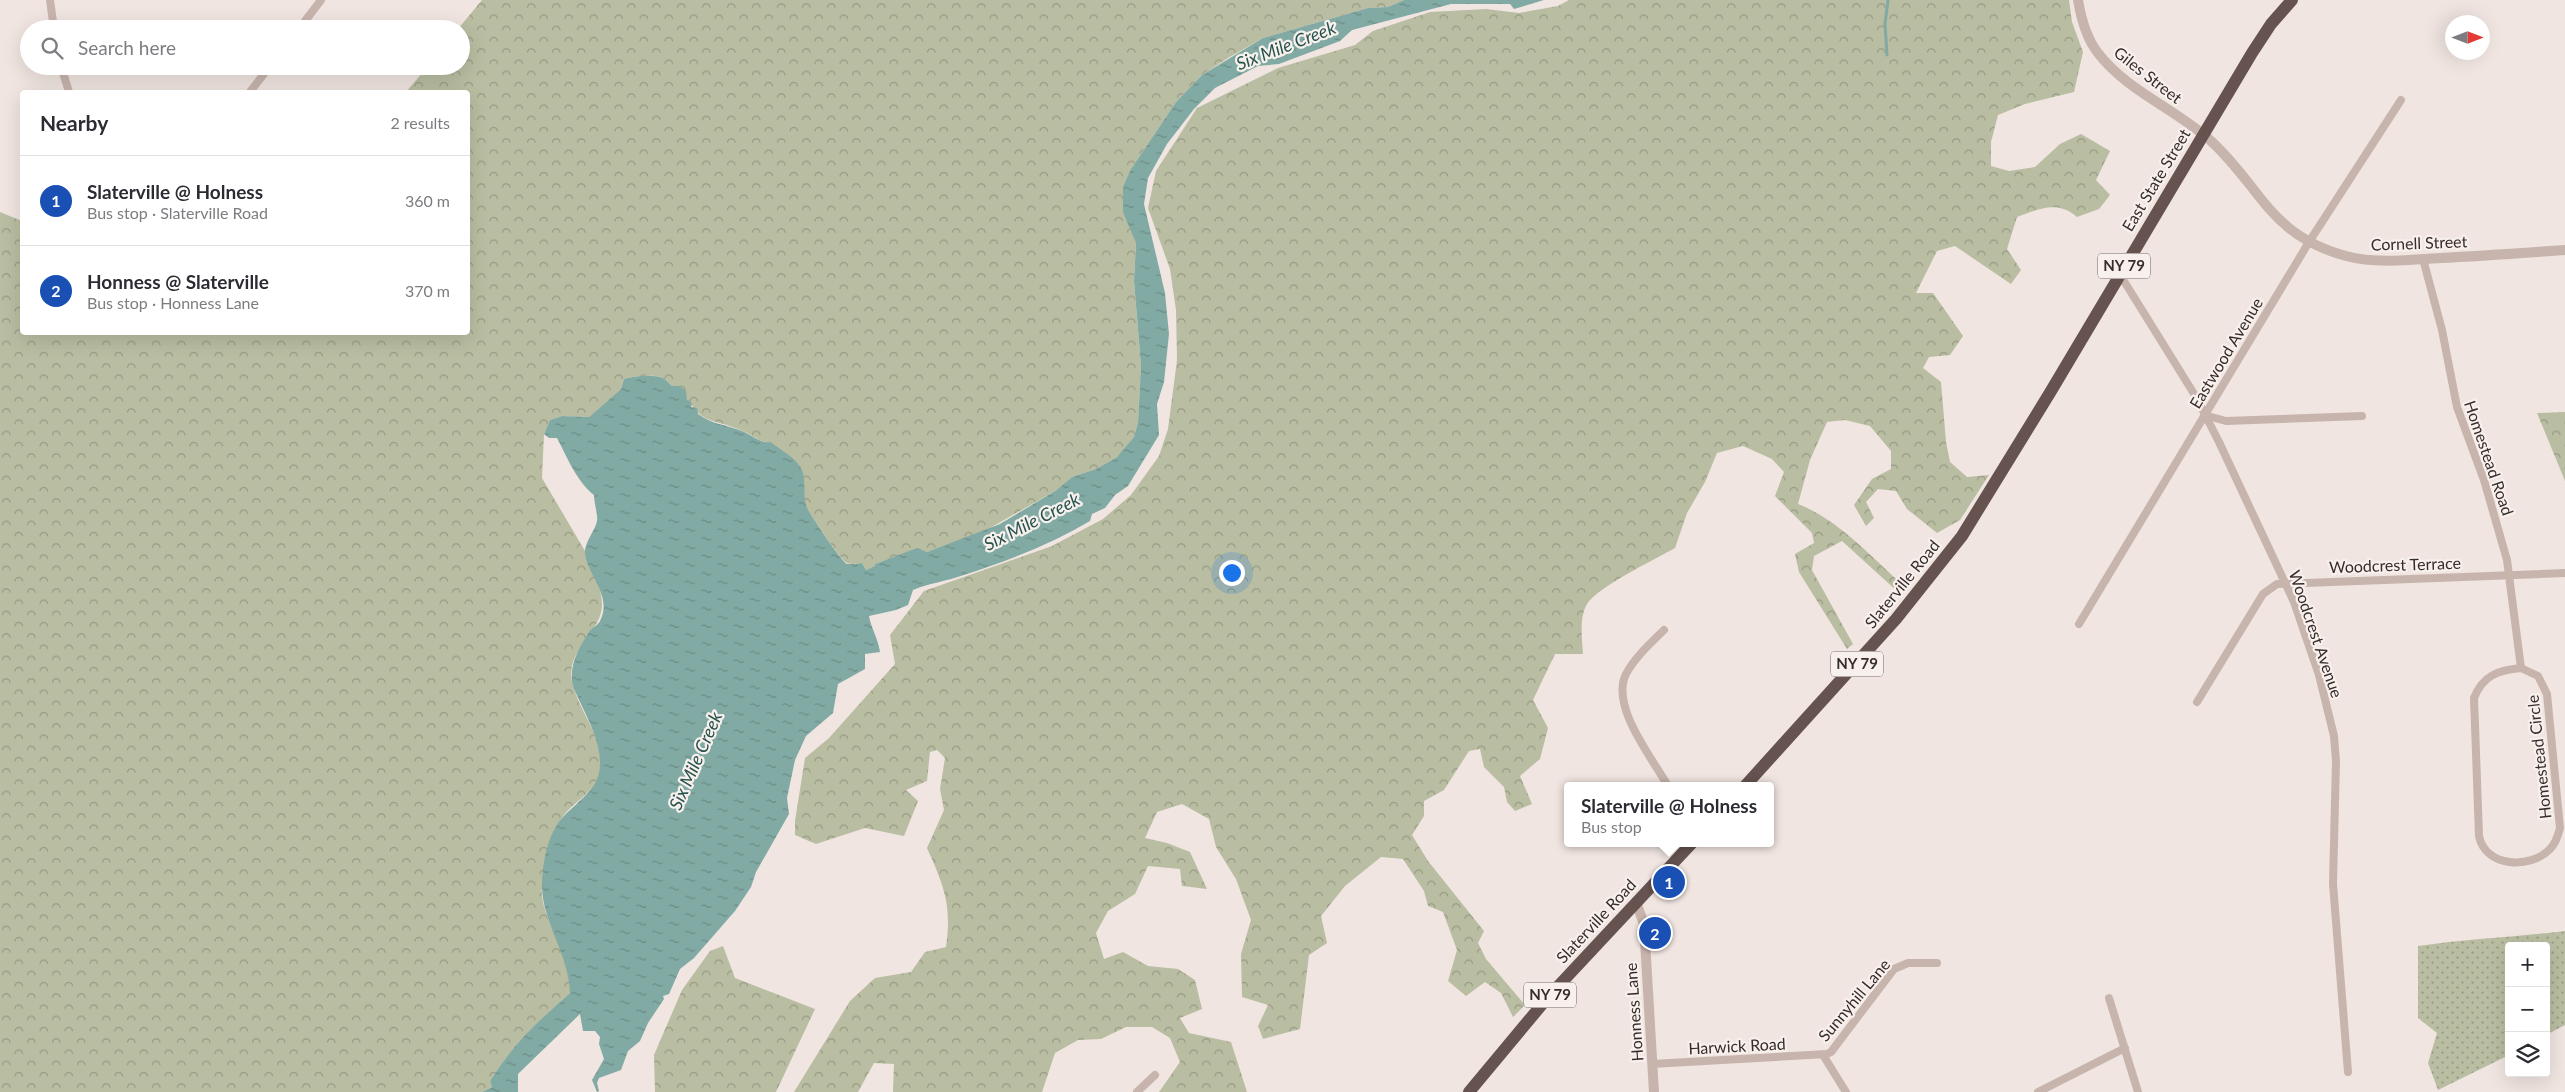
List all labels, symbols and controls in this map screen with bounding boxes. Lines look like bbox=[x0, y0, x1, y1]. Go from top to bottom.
north arrow bbox=[2445, 15, 2490, 60]
water label: Six Mile Creek bbox=[1233, 16, 1339, 74]
search box bbox=[20, 20, 470, 75]
icon: search bbox=[38, 34, 66, 62]
text: Search here bbox=[78, 36, 176, 59]
street label: Giles Street bbox=[2111, 42, 2186, 107]
text: Nearby bbox=[40, 110, 108, 135]
text: 2 results bbox=[390, 113, 450, 132]
street label: East State Street bbox=[2118, 125, 2194, 234]
text: Slaterville @ Holness bbox=[87, 180, 263, 203]
text: 1 bbox=[51, 191, 61, 210]
text: 360 m bbox=[405, 191, 450, 210]
text: Bus stop · Slaterville Road bbox=[87, 203, 268, 222]
street label: Cornell Street bbox=[2370, 231, 2468, 254]
road number: NY 79 bbox=[2098, 254, 2150, 278]
text: Honness @ Slaterville bbox=[87, 270, 269, 293]
text: 2 bbox=[51, 281, 61, 300]
text: 370 m bbox=[405, 281, 450, 300]
text: Bus stop · Honness Lane bbox=[87, 293, 259, 312]
street label: Eastwood Avenue bbox=[2185, 294, 2266, 412]
street label: Homestead Road bbox=[2461, 398, 2518, 518]
water label: Six Mile Creek bbox=[980, 487, 1084, 555]
street label: Slaterville Road bbox=[1860, 536, 1943, 632]
street label: Woodcrest Terrace bbox=[2329, 553, 2461, 576]
your location bbox=[1219, 560, 1245, 586]
street label: Woodcrest Avenue bbox=[2286, 568, 2347, 700]
road number: NY 79 bbox=[1831, 652, 1883, 676]
street label: Homestead Circle bbox=[2523, 694, 2554, 820]
water label: Six Mile Creek bbox=[664, 708, 727, 813]
popup bbox=[1564, 782, 1774, 847]
text: Slaterville @ Holness bbox=[1581, 794, 1757, 817]
text: Bus stop bbox=[1581, 817, 1642, 836]
pin: 1 bbox=[1653, 863, 1685, 901]
street label: Slaterville Road bbox=[1552, 875, 1639, 967]
pin: 2 bbox=[1639, 914, 1671, 952]
map controls bbox=[2505, 942, 2550, 1077]
button: + bbox=[2505, 942, 2550, 987]
street label: Sunnyhill Lane bbox=[1814, 955, 1893, 1045]
street label: Honness Lane bbox=[1621, 962, 1646, 1062]
road number: NY 79 bbox=[1524, 982, 1576, 1008]
button: − bbox=[2505, 987, 2550, 1032]
button: layers bbox=[2505, 1032, 2550, 1077]
street label: Harwick Road bbox=[1688, 1033, 1786, 1058]

